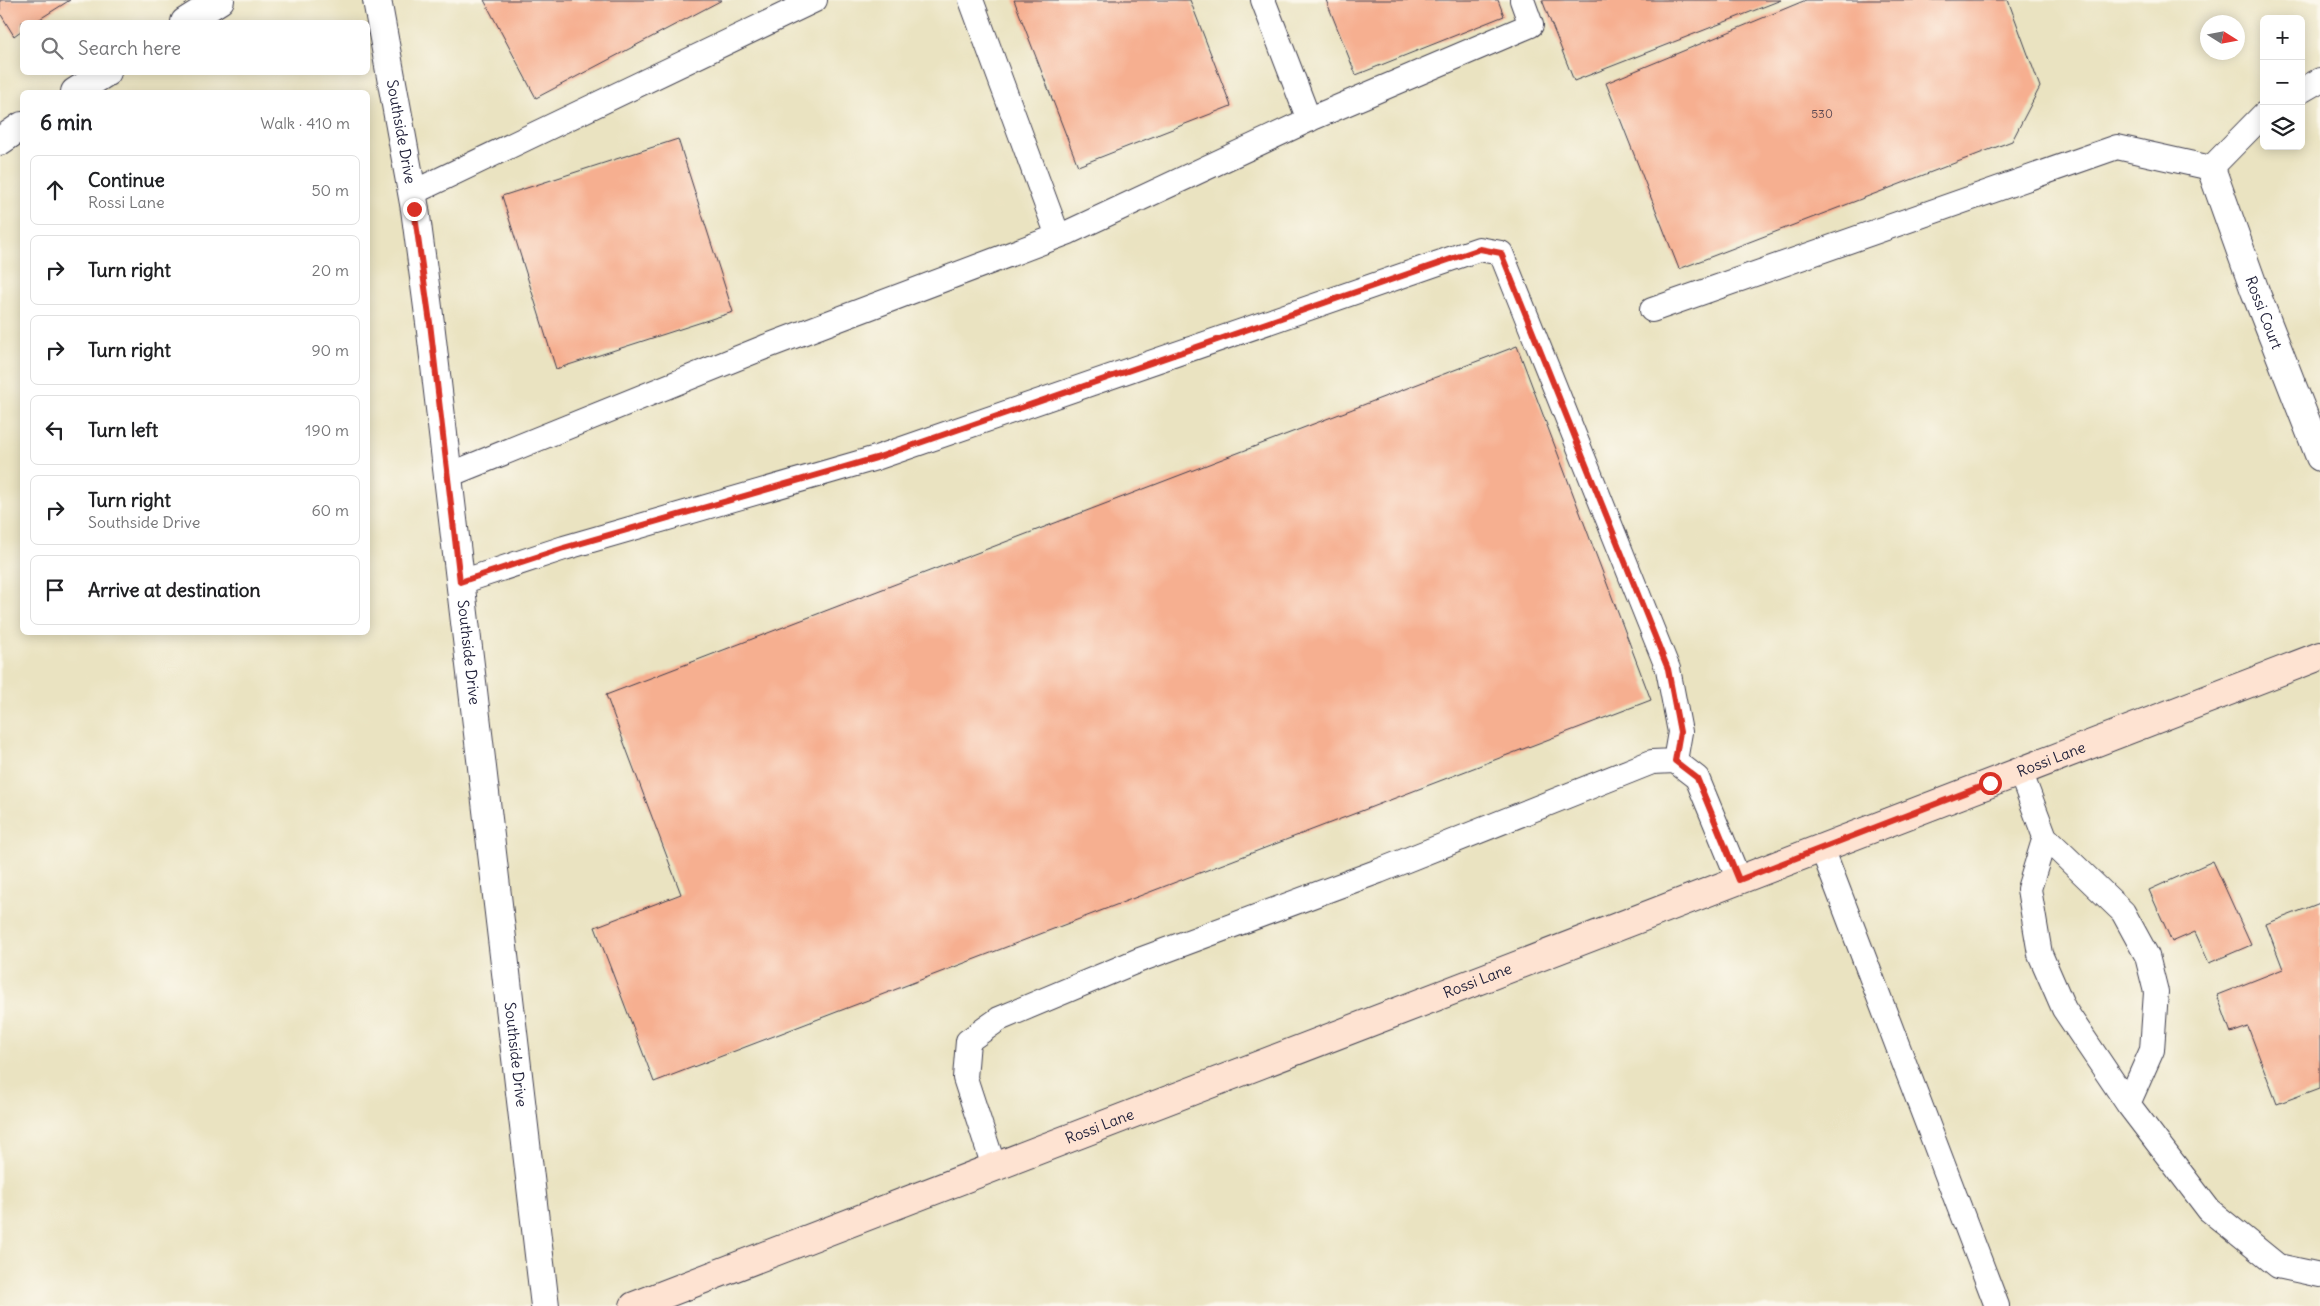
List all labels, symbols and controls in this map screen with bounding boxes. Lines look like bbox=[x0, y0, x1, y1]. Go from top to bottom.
north arrow bbox=[2200, 15, 2245, 60]
map controls bbox=[2260, 15, 2305, 150]
button: + bbox=[2260, 15, 2305, 60]
search box bbox=[20, 20, 370, 75]
icon: search bbox=[38, 34, 66, 62]
text: Search here bbox=[78, 36, 181, 60]
button: − bbox=[2260, 60, 2305, 105]
street label: Southside Drive bbox=[383, 78, 420, 185]
button: layers bbox=[2260, 105, 2305, 150]
house number: 530 bbox=[1811, 106, 1833, 121]
text: 6 min bbox=[40, 109, 92, 136]
text: Walk · 410 m bbox=[260, 113, 350, 133]
text: Continue bbox=[88, 168, 165, 192]
icon: ahead bbox=[41, 176, 69, 204]
text: 50 m bbox=[311, 180, 349, 200]
text: Rossi Lane bbox=[88, 192, 165, 212]
route end bbox=[403, 198, 426, 221]
icon: right bbox=[41, 256, 69, 284]
text: Turn right bbox=[88, 258, 171, 282]
text: 20 m bbox=[312, 260, 349, 280]
street label: Rossi Court bbox=[2241, 274, 2287, 352]
icon: right bbox=[41, 336, 69, 364]
text: Turn right bbox=[88, 338, 171, 362]
text: 90 m bbox=[311, 340, 349, 360]
icon: left bbox=[41, 416, 69, 444]
text: Turn left bbox=[88, 418, 158, 442]
text: 190 m bbox=[305, 420, 349, 440]
text: Turn right bbox=[88, 488, 171, 512]
icon: right bbox=[41, 496, 69, 524]
text: 60 m bbox=[311, 500, 349, 520]
text: Southside Drive bbox=[88, 512, 200, 532]
icon: arrive bbox=[41, 576, 69, 604]
text: Arrive at destination bbox=[88, 578, 261, 602]
street label: Southside Drive bbox=[453, 599, 485, 706]
street label: Rossi Lane bbox=[2014, 737, 2088, 781]
route start bbox=[1979, 772, 2002, 795]
street label: Rossi Lane bbox=[1440, 959, 1514, 1002]
street label: Southside Drive bbox=[501, 1001, 532, 1108]
street label: Rossi Lane bbox=[1062, 1104, 1136, 1148]

